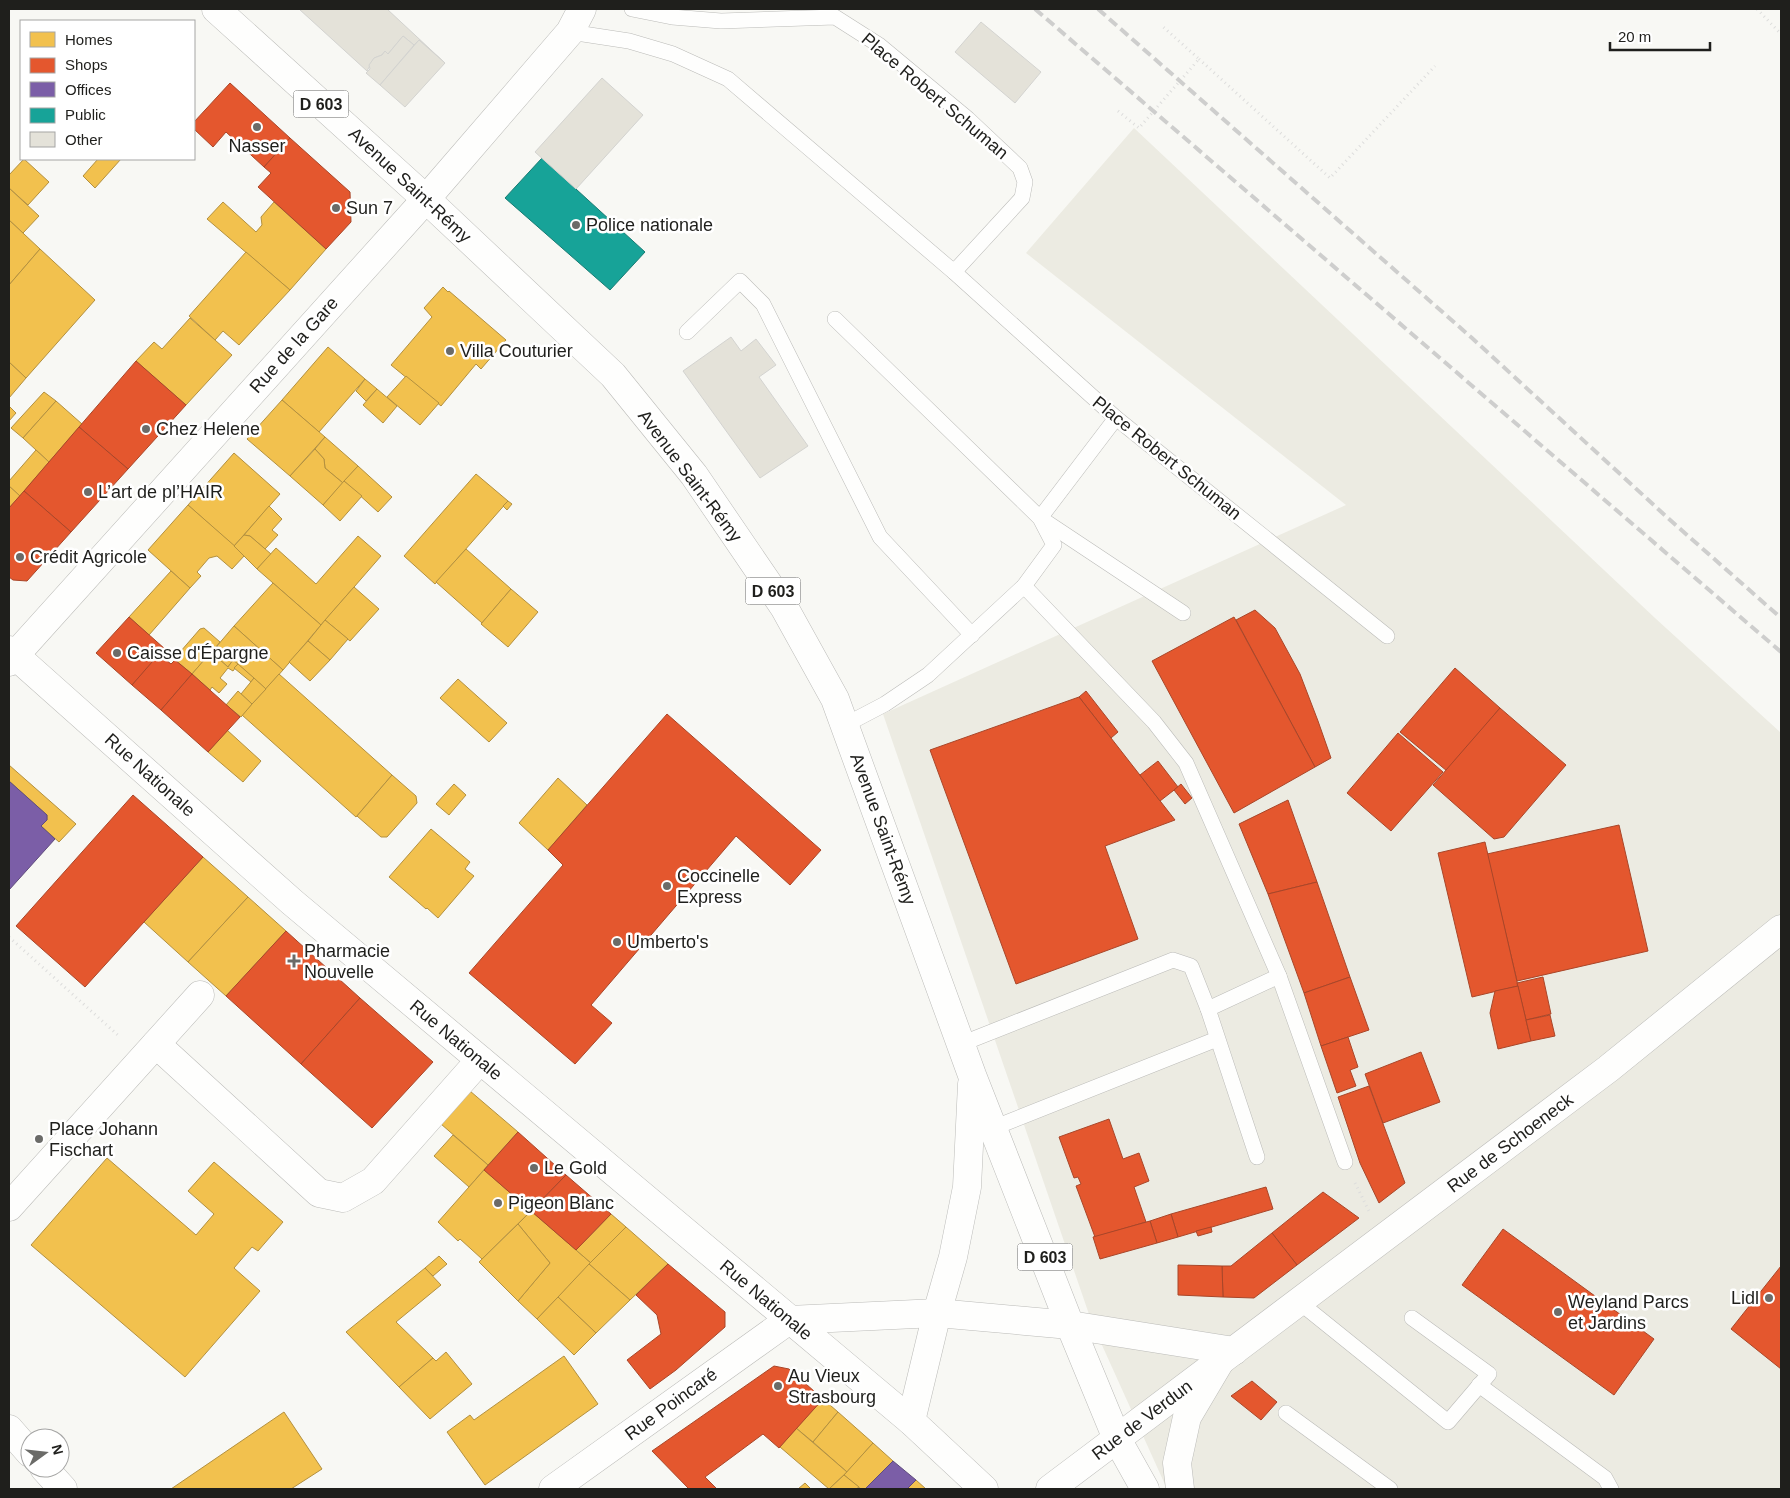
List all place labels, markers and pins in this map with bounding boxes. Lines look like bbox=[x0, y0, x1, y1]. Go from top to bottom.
marker: Nasser bbox=[251, 121, 263, 133]
place label: Nasser bbox=[228, 136, 286, 156]
place label: Sun 7 bbox=[346, 198, 393, 218]
marker: Sun 7 bbox=[330, 202, 342, 214]
place label: Police nationale bbox=[586, 215, 713, 235]
marker: Police nationale bbox=[570, 219, 582, 231]
place label: Villa Couturier bbox=[460, 341, 573, 361]
marker: Villa Couturier bbox=[444, 345, 456, 357]
place label: Chez Helene bbox=[156, 419, 260, 439]
marker: Chez Helene bbox=[140, 423, 152, 435]
place label: L’art de pl’HAIR bbox=[98, 482, 223, 502]
marker: L’art de pl’HAIR bbox=[82, 486, 94, 498]
place label: Crédit Agricole bbox=[30, 547, 147, 567]
marker: Crédit Agricole bbox=[14, 551, 26, 563]
place label: Caisse d'Épargne bbox=[127, 643, 269, 663]
marker: Caisse d'Épargne bbox=[111, 647, 123, 659]
place label: Coccinelle Express bbox=[677, 866, 760, 907]
marker: Coccinelle Express bbox=[661, 880, 673, 892]
place label: Umberto's bbox=[627, 932, 708, 952]
marker: Umberto's bbox=[611, 936, 623, 948]
place label: Pharmacie Nouvelle bbox=[304, 941, 390, 982]
marker: Pharmacie Nouvelle bbox=[288, 955, 300, 967]
place label: Place Johann Fischart bbox=[49, 1119, 158, 1160]
marker: Place Johann Fischart bbox=[33, 1133, 45, 1145]
place label: Le Gold bbox=[544, 1158, 607, 1178]
marker: Le Gold bbox=[528, 1162, 540, 1174]
place label: Pigeon Blanc bbox=[508, 1193, 614, 1213]
marker: Pigeon Blanc bbox=[492, 1197, 504, 1209]
place label: Lidl bbox=[1731, 1288, 1759, 1308]
place label: Weyland Parcs et Jardins bbox=[1568, 1292, 1689, 1333]
marker: Lidl bbox=[1763, 1292, 1775, 1304]
marker: Weyland Parcs et Jardins bbox=[1552, 1306, 1564, 1318]
place label: Au Vieux Strasbourg bbox=[788, 1366, 876, 1407]
marker: Au Vieux Strasbourg bbox=[772, 1380, 784, 1392]

